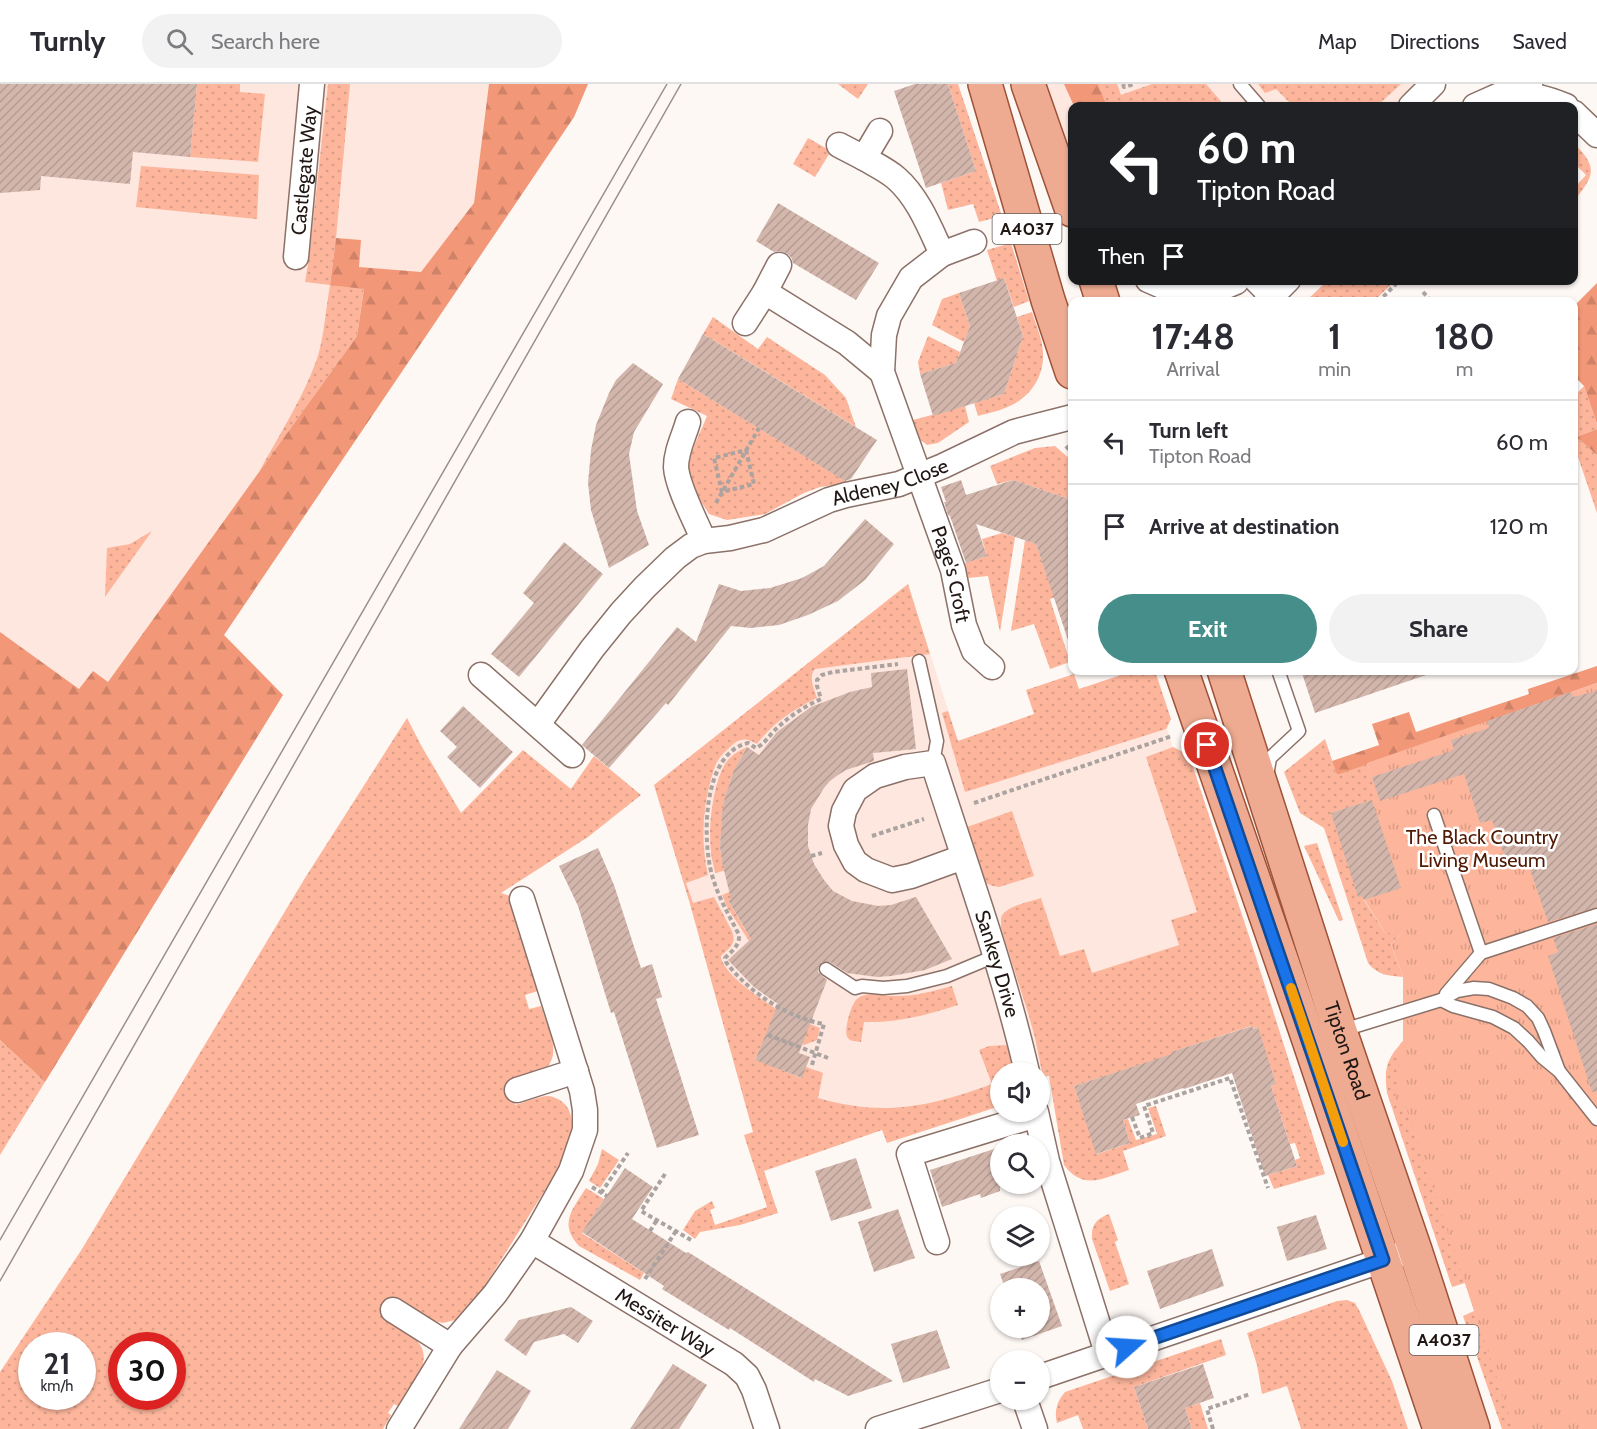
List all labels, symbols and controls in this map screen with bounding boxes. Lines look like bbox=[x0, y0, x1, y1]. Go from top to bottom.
search box bbox=[142, 14, 562, 68]
text: Turnly bbox=[30, 24, 106, 58]
icon: search bbox=[163, 25, 196, 58]
text: Search here bbox=[211, 28, 320, 55]
text: Map bbox=[1318, 29, 1357, 54]
text: Directions bbox=[1390, 29, 1479, 54]
text: Saved bbox=[1512, 29, 1567, 54]
street label: Castlegate Way bbox=[286, 105, 322, 236]
text: 60 m bbox=[1197, 122, 1296, 174]
icon: left bbox=[1098, 126, 1176, 204]
text: Tipton Road bbox=[1197, 174, 1335, 207]
road number: A4037 bbox=[992, 214, 1062, 244]
icon: arrive bbox=[1157, 240, 1190, 273]
text: Then bbox=[1098, 243, 1145, 270]
text: 17:48 bbox=[1151, 314, 1235, 358]
text: 1 bbox=[1328, 314, 1341, 358]
text: 180 bbox=[1434, 314, 1495, 358]
text: Arrival bbox=[1166, 357, 1220, 381]
text: min bbox=[1318, 357, 1351, 381]
text: m bbox=[1456, 357, 1473, 381]
text: Turn left bbox=[1149, 417, 1228, 444]
icon: left bbox=[1098, 426, 1131, 459]
text: 60 m bbox=[1496, 429, 1548, 456]
text: Tipton Road bbox=[1149, 444, 1251, 468]
street label: Aldeney Close bbox=[829, 453, 952, 511]
icon: arrive bbox=[1098, 510, 1131, 543]
text: Arrive at destination bbox=[1149, 513, 1339, 540]
text: 120 m bbox=[1490, 513, 1548, 540]
street label: Page's Croft bbox=[926, 523, 975, 625]
button: Exit bbox=[1098, 594, 1317, 663]
button: Share bbox=[1329, 594, 1548, 663]
pin bbox=[1181, 719, 1232, 770]
icon: arrive bbox=[1190, 728, 1223, 761]
park label: The Black Country Living Museum bbox=[1406, 825, 1558, 872]
street label: Sankey Drive bbox=[970, 907, 1025, 1020]
street label: Tipton Road bbox=[1319, 998, 1375, 1103]
map controls bbox=[990, 1062, 1050, 1410]
button: sound bbox=[990, 1062, 1050, 1122]
button: search bbox=[990, 1134, 1050, 1194]
button: layers bbox=[990, 1206, 1050, 1266]
button: + bbox=[990, 1278, 1050, 1338]
street label: Messiter Way bbox=[611, 1283, 719, 1362]
position arrow bbox=[1095, 1315, 1159, 1379]
road number: A4037 bbox=[1410, 1325, 1478, 1355]
speed limit sign: 30 bbox=[108, 1332, 186, 1410]
text: 21 bbox=[44, 1345, 70, 1382]
button: − bbox=[990, 1350, 1050, 1410]
text: km/h bbox=[41, 1377, 73, 1395]

